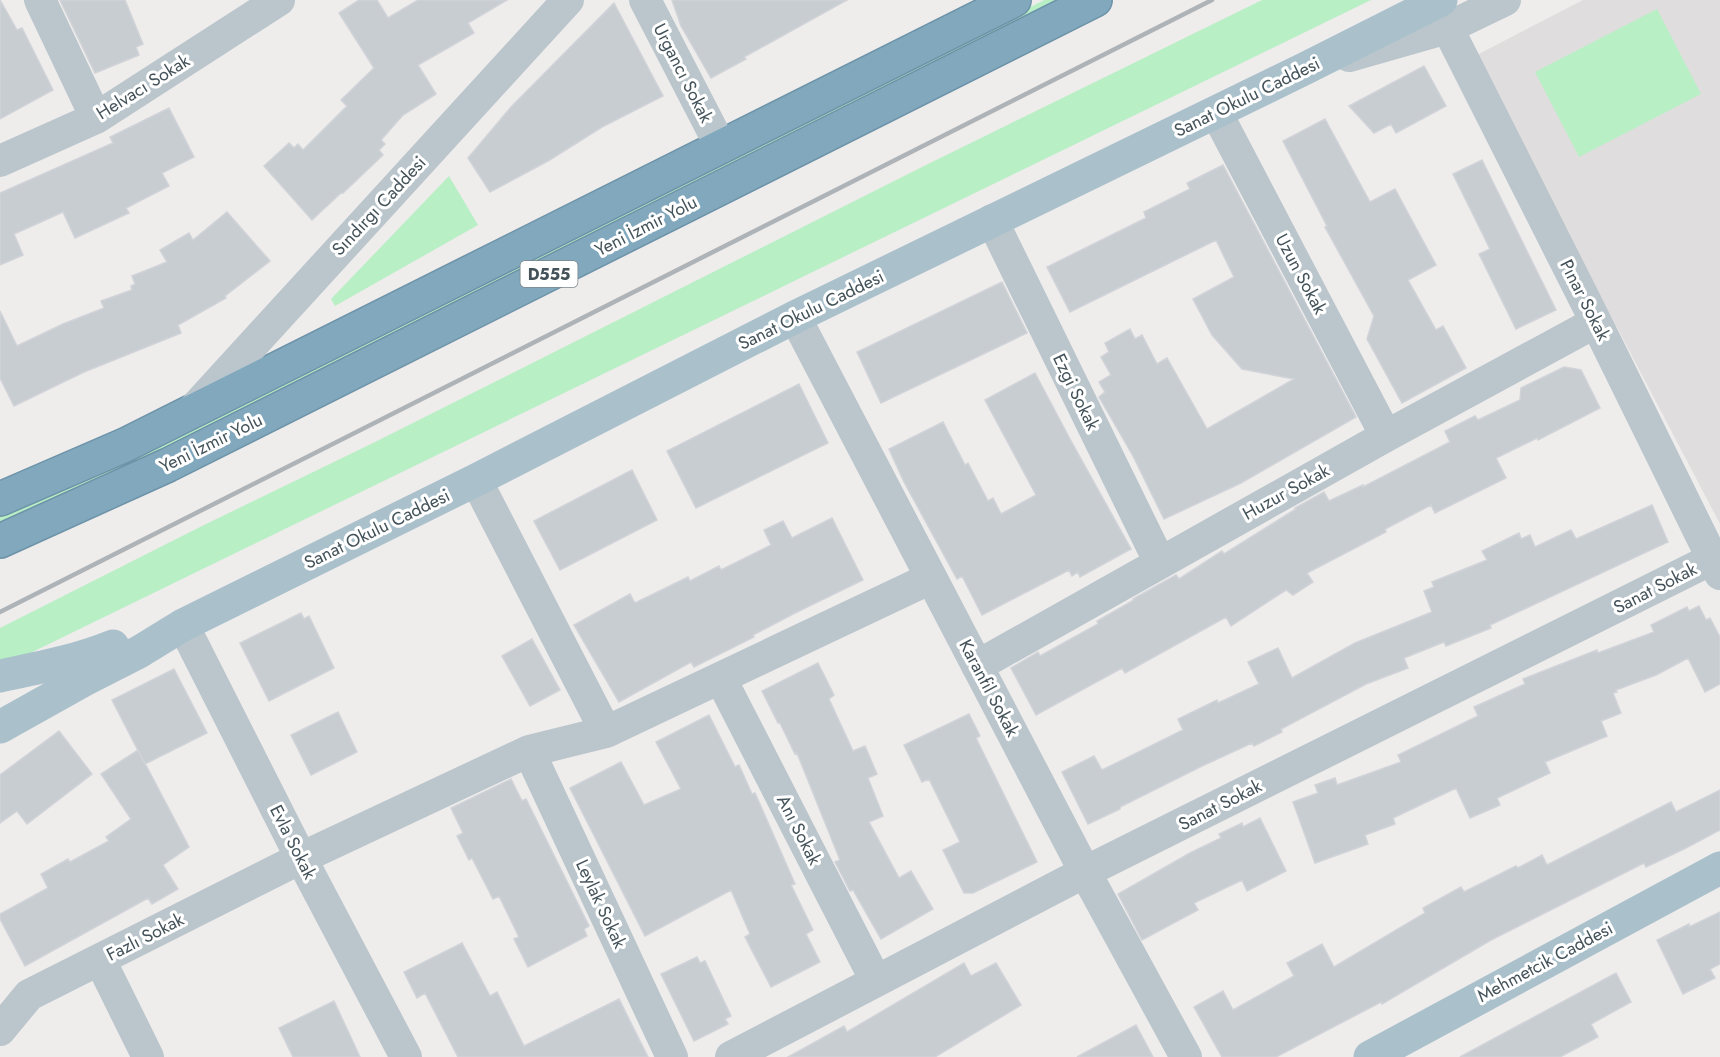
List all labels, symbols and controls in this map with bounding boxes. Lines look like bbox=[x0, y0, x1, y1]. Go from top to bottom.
street label: Urgancı Sokak bbox=[647, 19, 719, 127]
street label: Helvacı Sokak bbox=[91, 48, 195, 126]
street label: Sanat Okulu Caddesi bbox=[1170, 50, 1324, 144]
street label: Sındırgı Caddesi bbox=[326, 150, 432, 262]
street label: Yeni İzmir Yolu bbox=[590, 189, 702, 263]
street label: Uzun Sokak bbox=[1269, 229, 1333, 319]
street label: Pınar Sokak bbox=[1553, 255, 1617, 345]
road number: D555 bbox=[520, 261, 578, 287]
street label: Sanat Okulu Caddesi bbox=[734, 263, 888, 357]
street label: Ezgi Sokak bbox=[1046, 349, 1106, 435]
street label: Yeni İzmir Yolu bbox=[155, 407, 267, 479]
street label: Huzur Sokak bbox=[1238, 457, 1334, 527]
street label: Sanat Okulu Caddesi bbox=[300, 482, 454, 576]
street label: Sanat Sokak bbox=[1609, 556, 1701, 620]
street label: Karanfil Sokak bbox=[952, 635, 1026, 741]
street label: Sanat Sokak bbox=[1174, 773, 1266, 837]
street label: Anı Sokak bbox=[770, 790, 828, 870]
street label: Evla Sokak bbox=[263, 800, 323, 884]
street label: Leylak Sokak bbox=[569, 855, 633, 953]
street label: Fazlı Sokak bbox=[102, 906, 188, 968]
street label: Mehmetcik Caddesi bbox=[1473, 915, 1617, 1009]

